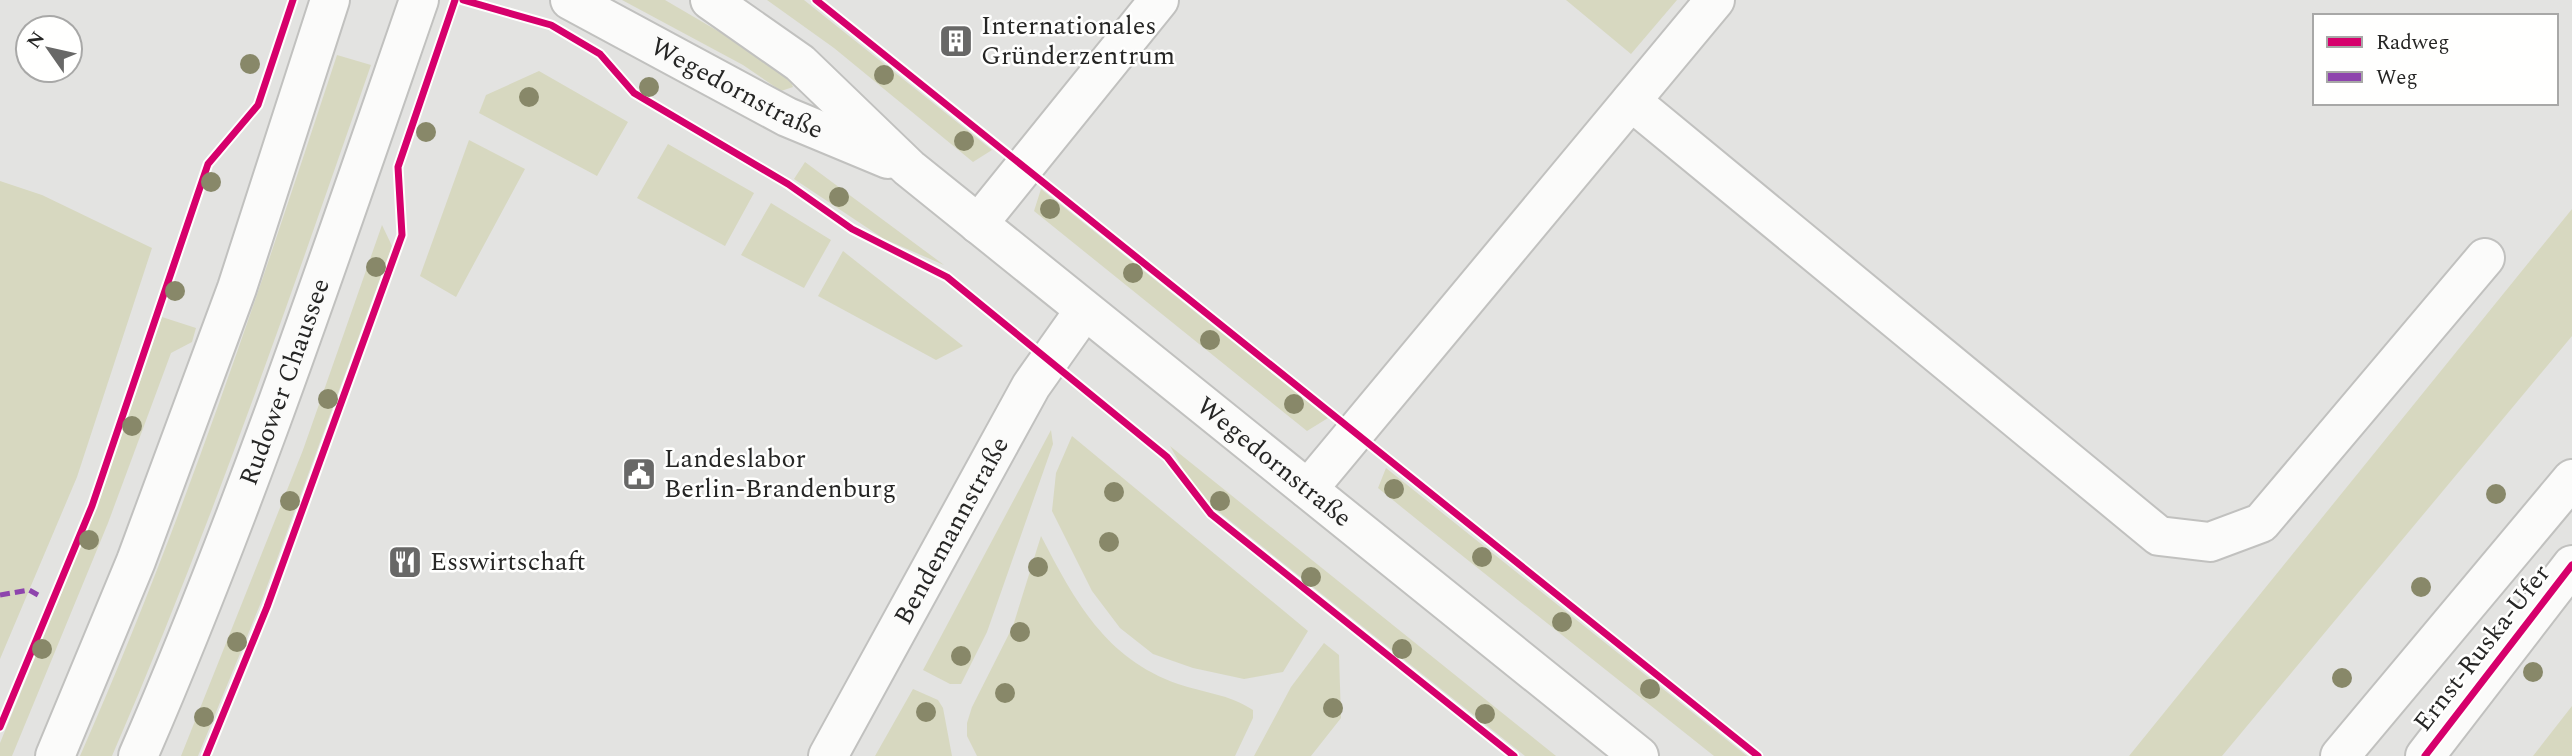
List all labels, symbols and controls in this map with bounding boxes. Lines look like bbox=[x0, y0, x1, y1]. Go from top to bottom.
place label: Internationales Gründerzentrum bbox=[981, 6, 1175, 76]
north arrow bbox=[14, 14, 84, 84]
legend bbox=[2313, 14, 2558, 105]
building icon: Internationales Gründerzentrum bbox=[937, 22, 975, 60]
text: N bbox=[20, 26, 53, 55]
street label: Wegedornstraße bbox=[643, 27, 829, 150]
text: Radweg bbox=[2376, 27, 2450, 59]
text: Weg bbox=[2376, 62, 2418, 94]
street label: Rudower Chaussee bbox=[229, 273, 341, 491]
street label: Wegedornstraße bbox=[1187, 387, 1361, 537]
street label: Bendemannstraße bbox=[884, 429, 1020, 632]
place label: Landeslabor Berlin-Brandenburg bbox=[664, 439, 896, 509]
public building icon: Landeslabor Berlin-Brandenburg bbox=[620, 455, 658, 493]
place label: Esswirtschaft bbox=[430, 542, 586, 582]
restaurant icon: Esswirtschaft bbox=[386, 543, 424, 581]
street label: Ernst-Ruska-Ufer bbox=[2404, 556, 2560, 740]

